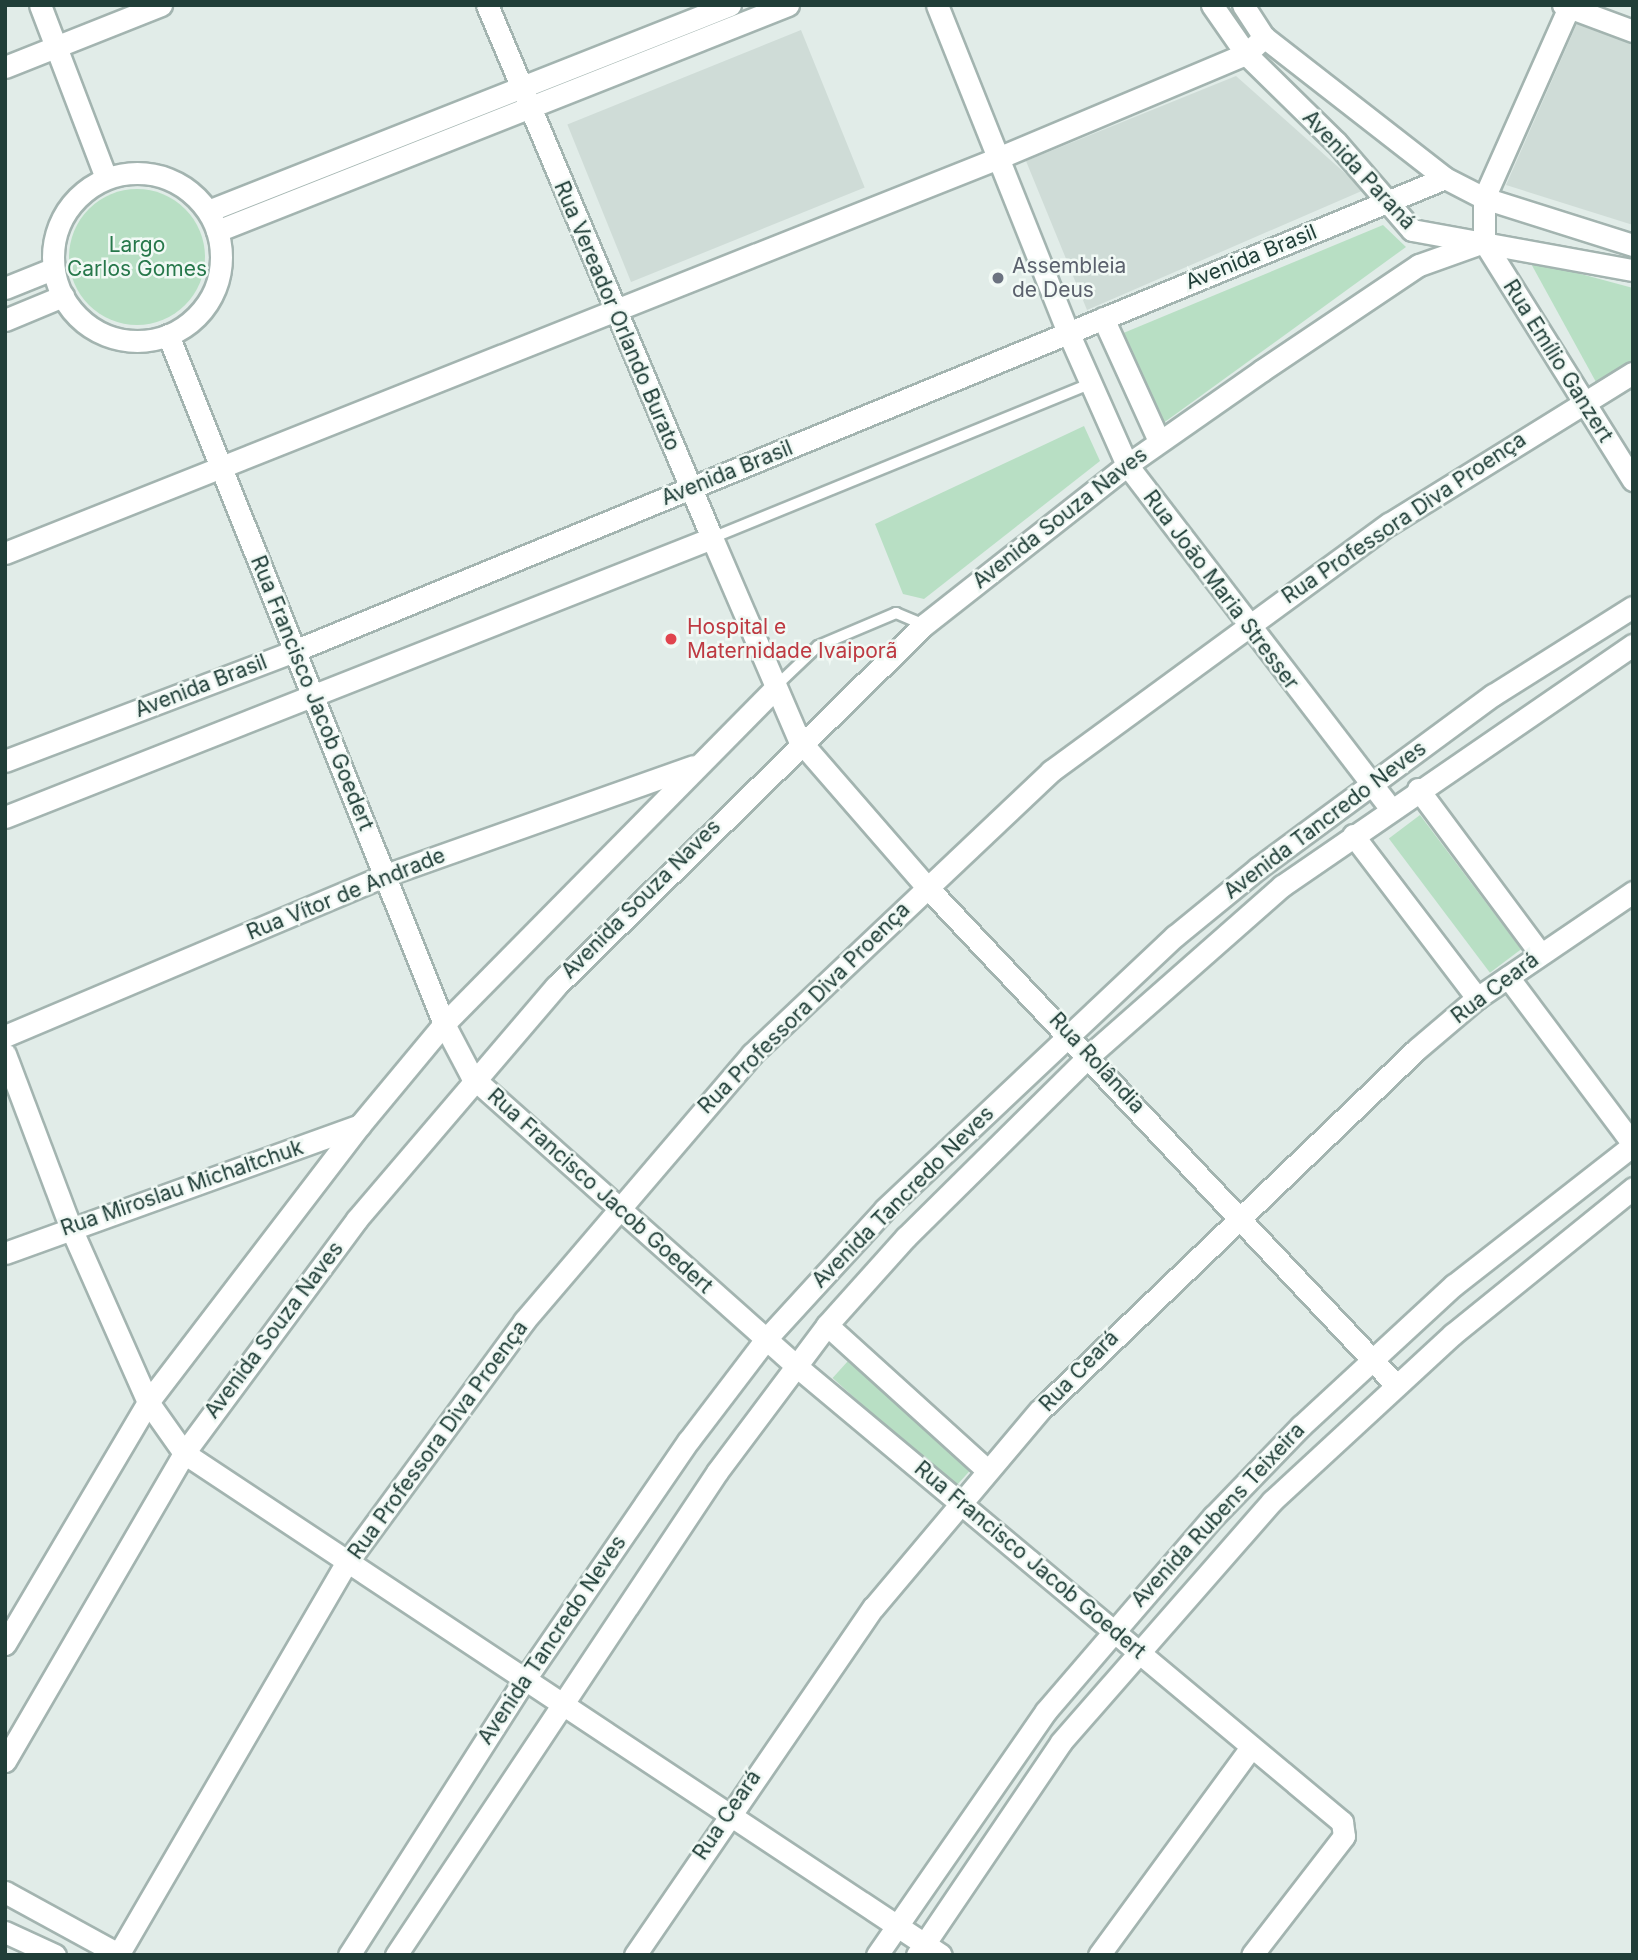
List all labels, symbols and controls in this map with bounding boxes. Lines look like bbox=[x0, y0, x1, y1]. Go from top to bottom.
street label: Avenida Paraná bbox=[1297, 105, 1421, 235]
street label: Rua Vereador Orlando Burato bbox=[549, 177, 685, 455]
street label: Avenida Brasil bbox=[1182, 219, 1320, 295]
park label: Largo Carlos Gomes bbox=[67, 232, 207, 282]
place label: Assembleia de Deus bbox=[1012, 253, 1126, 303]
marker: Assembleia de Deus bbox=[990, 270, 1006, 286]
street label: Rua Emílio Ganzert bbox=[1498, 275, 1618, 447]
street label: Rua Professora Diva Proença bbox=[1277, 427, 1531, 609]
street label: Avenida Brasil bbox=[658, 435, 796, 511]
street label: Avenida Souza Naves bbox=[968, 442, 1152, 594]
street label: Rua João Maria Stresser bbox=[1138, 485, 1304, 695]
street label: Rua Francisco Jacob Goedert bbox=[245, 552, 379, 834]
place label: Hospital e Maternidade Ivaiporã bbox=[687, 614, 898, 664]
marker: Hospital e Maternidade Ivaiporã bbox=[661, 629, 681, 649]
street label: Avenida Brasil bbox=[131, 649, 271, 723]
street label: Avenida Tancredo Neves bbox=[1219, 736, 1431, 904]
street label: Avenida Souza Naves bbox=[556, 814, 726, 984]
street label: Rua Vítor de Andrade bbox=[243, 843, 449, 945]
street label: Rua Professora Diva Proença bbox=[693, 897, 915, 1119]
street label: Rua Ceará bbox=[1446, 947, 1544, 1029]
street label: Rua Rolândia bbox=[1044, 1007, 1150, 1119]
street label: Rua Francisco Jacob Goedert bbox=[482, 1083, 718, 1299]
street label: Avenida Tancredo Neves bbox=[807, 1101, 999, 1293]
street label: Rua Miroslau Michaltchuk bbox=[57, 1135, 307, 1241]
street label: Avenida Souza Naves bbox=[199, 1237, 349, 1423]
street label: Rua Professora Diva Proença bbox=[343, 1316, 533, 1564]
street label: Rua Ceará bbox=[1034, 1325, 1124, 1417]
street label: Avenida Rubens Teixeira bbox=[1126, 1418, 1310, 1612]
street label: Rua Francisco Jacob Goedert bbox=[909, 1456, 1151, 1664]
street label: Avenida Tancredo Neves bbox=[473, 1531, 631, 1749]
street label: Rua Ceará bbox=[688, 1765, 766, 1865]

